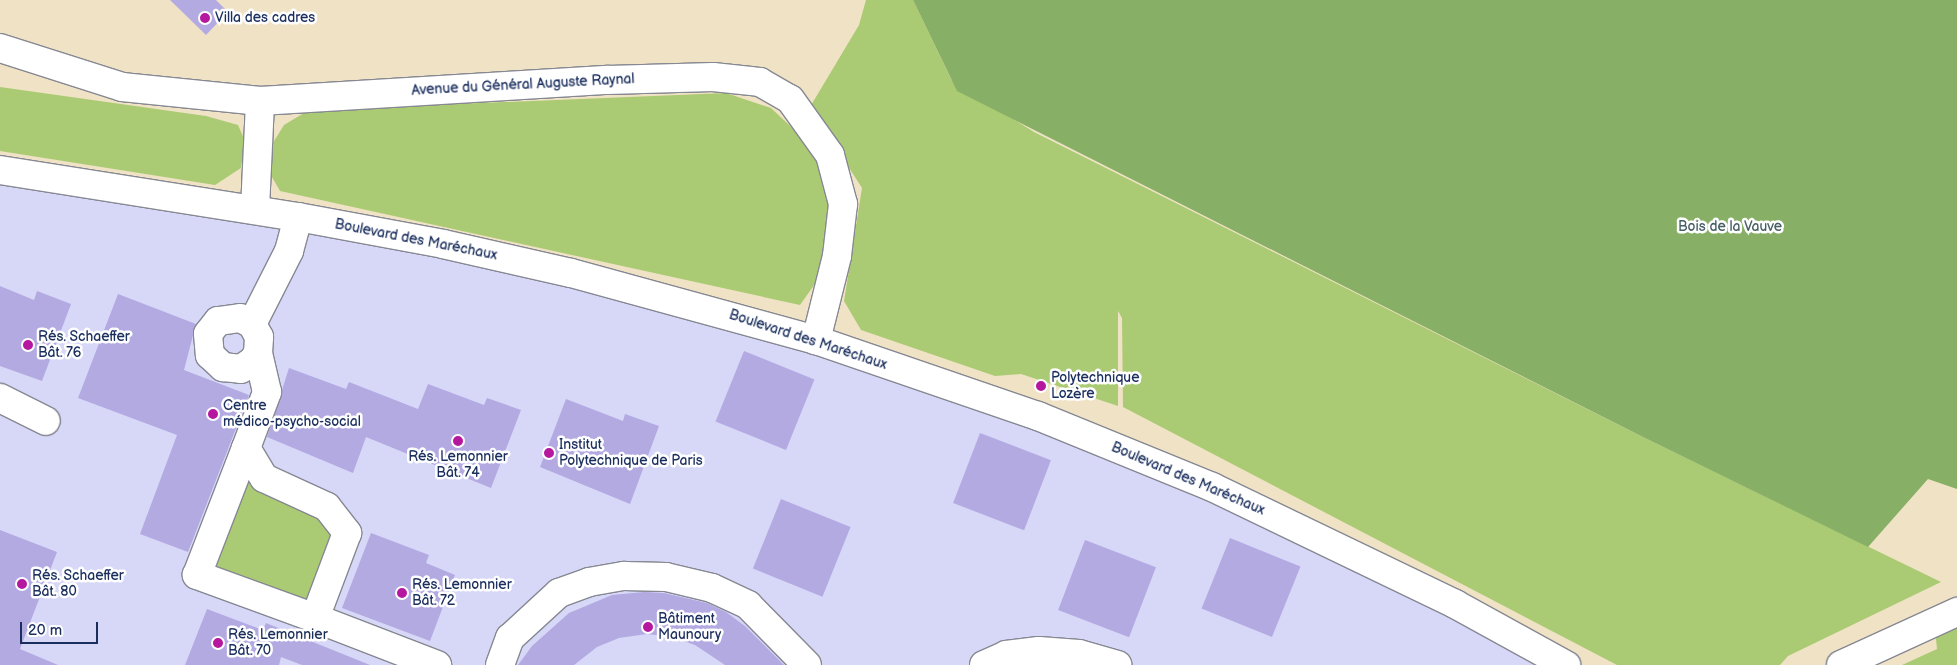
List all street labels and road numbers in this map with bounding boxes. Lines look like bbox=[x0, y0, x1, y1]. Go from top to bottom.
street label: Avenue du Général Auguste Raynal bbox=[411, 71, 635, 99]
street label: Boulevard des Maréchaux bbox=[333, 216, 499, 264]
street label: Boulevard des Maréchaux bbox=[727, 306, 889, 374]
street label: Boulevard des Maréchaux bbox=[1109, 439, 1267, 519]

